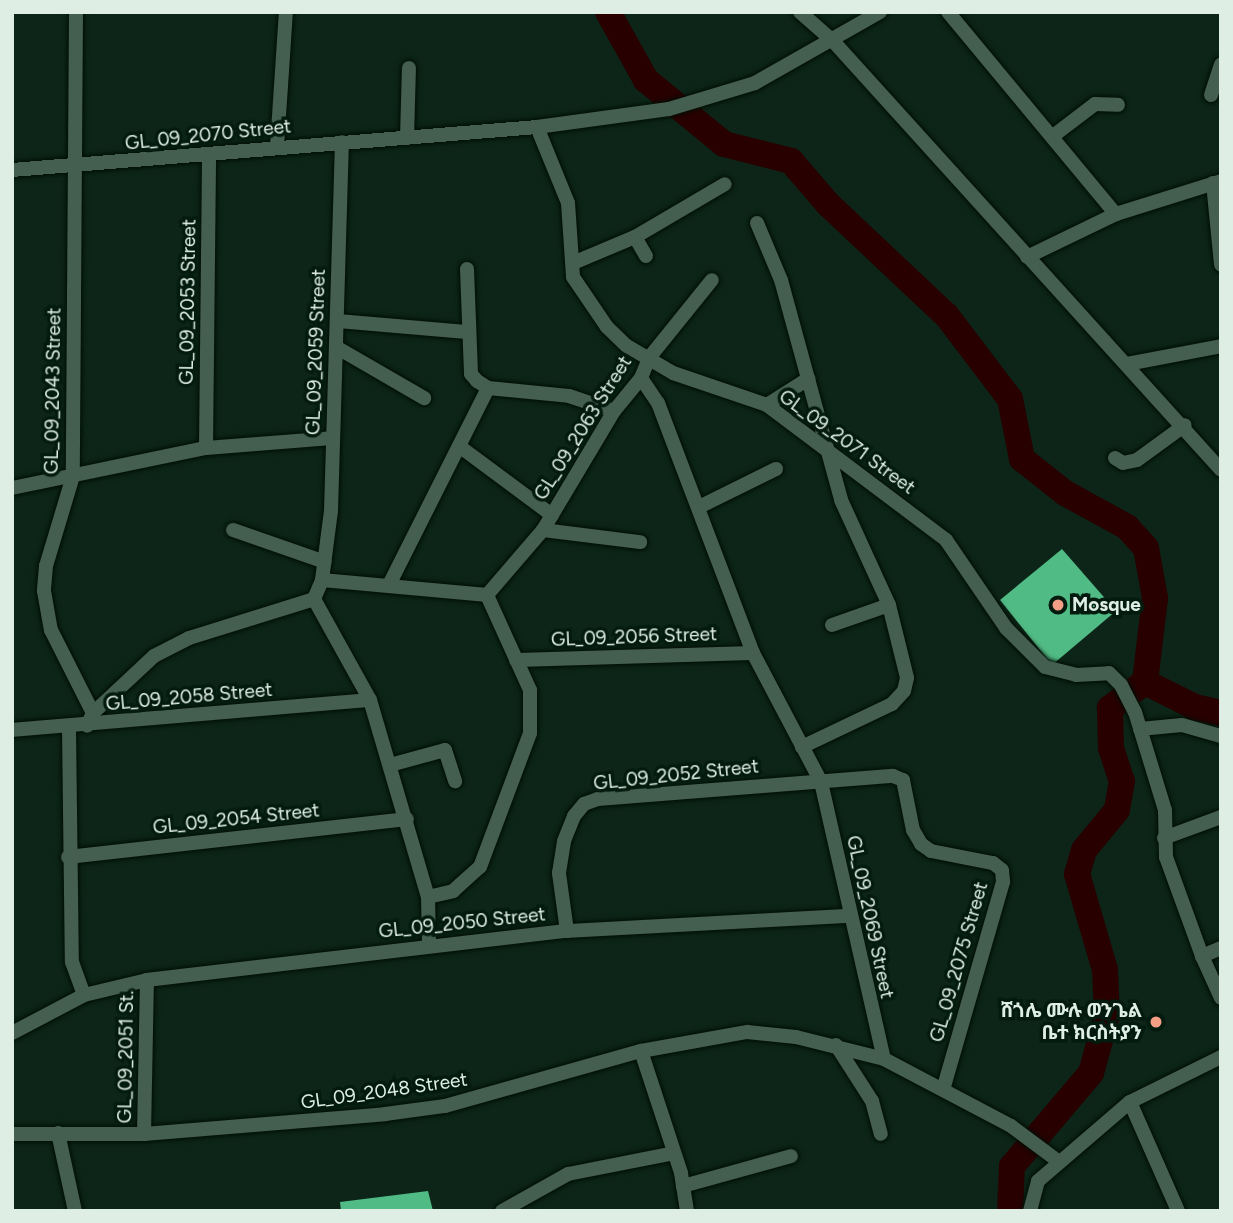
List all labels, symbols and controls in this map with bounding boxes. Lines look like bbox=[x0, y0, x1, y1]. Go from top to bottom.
street label: GL_09_2070 Street bbox=[124, 115, 292, 155]
street label: GL_09_2053 Street bbox=[175, 219, 201, 385]
street label: GL_09_2059 Street bbox=[302, 269, 330, 435]
street label: GL_09_2043 Street bbox=[40, 307, 66, 475]
street label: GL_09_2063 Street bbox=[529, 352, 637, 504]
street label: GL_09_2071 Street bbox=[775, 385, 919, 499]
place label: Mosque bbox=[1072, 594, 1141, 616]
marker: Mosque bbox=[1050, 597, 1066, 613]
street label: GL_09_2056 Street bbox=[551, 623, 717, 651]
street label: GL_09_2058 Street bbox=[105, 678, 273, 716]
street label: GL_09_2052 Street bbox=[592, 755, 760, 795]
street label: GL_09_2054 Street bbox=[152, 799, 320, 839]
street label: GL_09_2069 Street bbox=[842, 833, 898, 1001]
street label: GL_09_2075 Street bbox=[925, 879, 993, 1045]
street label: GL_09_2050 Street bbox=[377, 903, 547, 943]
street label: GL_09_2051 St. bbox=[113, 990, 139, 1124]
place label: ሸጎሌ ሙሉ ወንጌል ቤተ ክርስትያን bbox=[1001, 1000, 1142, 1044]
marker: ሸጎሌ ሙሉ ወንጌል ቤተ ክርስትያን bbox=[1148, 1014, 1164, 1030]
street label: GL_09_2048 Street bbox=[299, 1068, 469, 1114]

